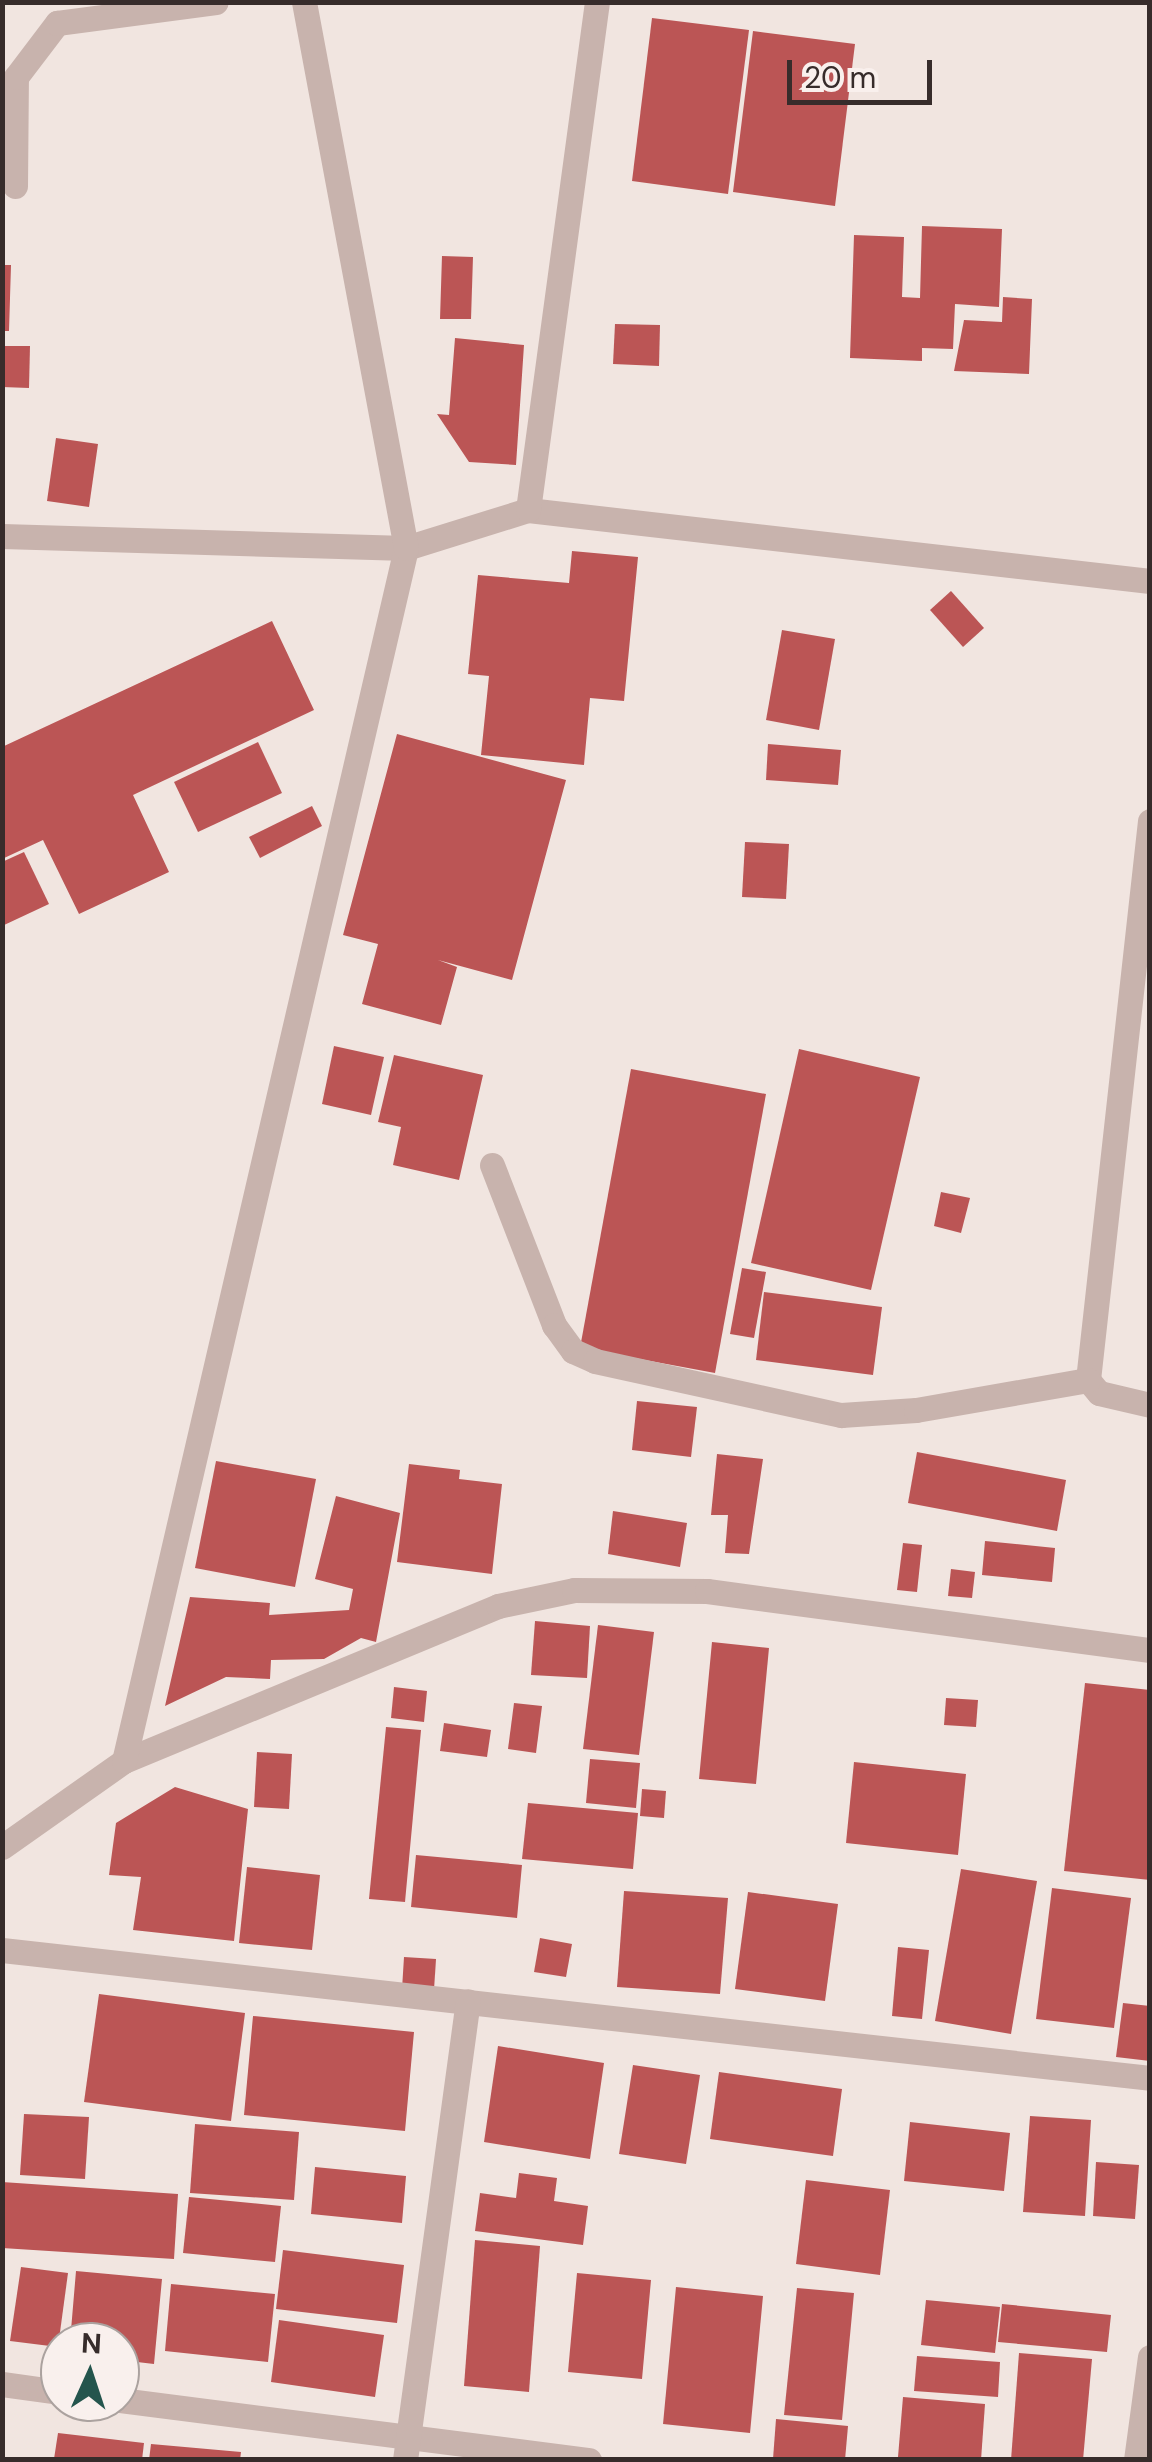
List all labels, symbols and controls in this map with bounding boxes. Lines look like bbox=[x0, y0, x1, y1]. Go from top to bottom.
scale bar bbox=[792, 40, 937, 102]
text: 20 m bbox=[804, 58, 876, 97]
north arrow bbox=[40, 2322, 140, 2422]
text: N bbox=[80, 2325, 103, 2363]

